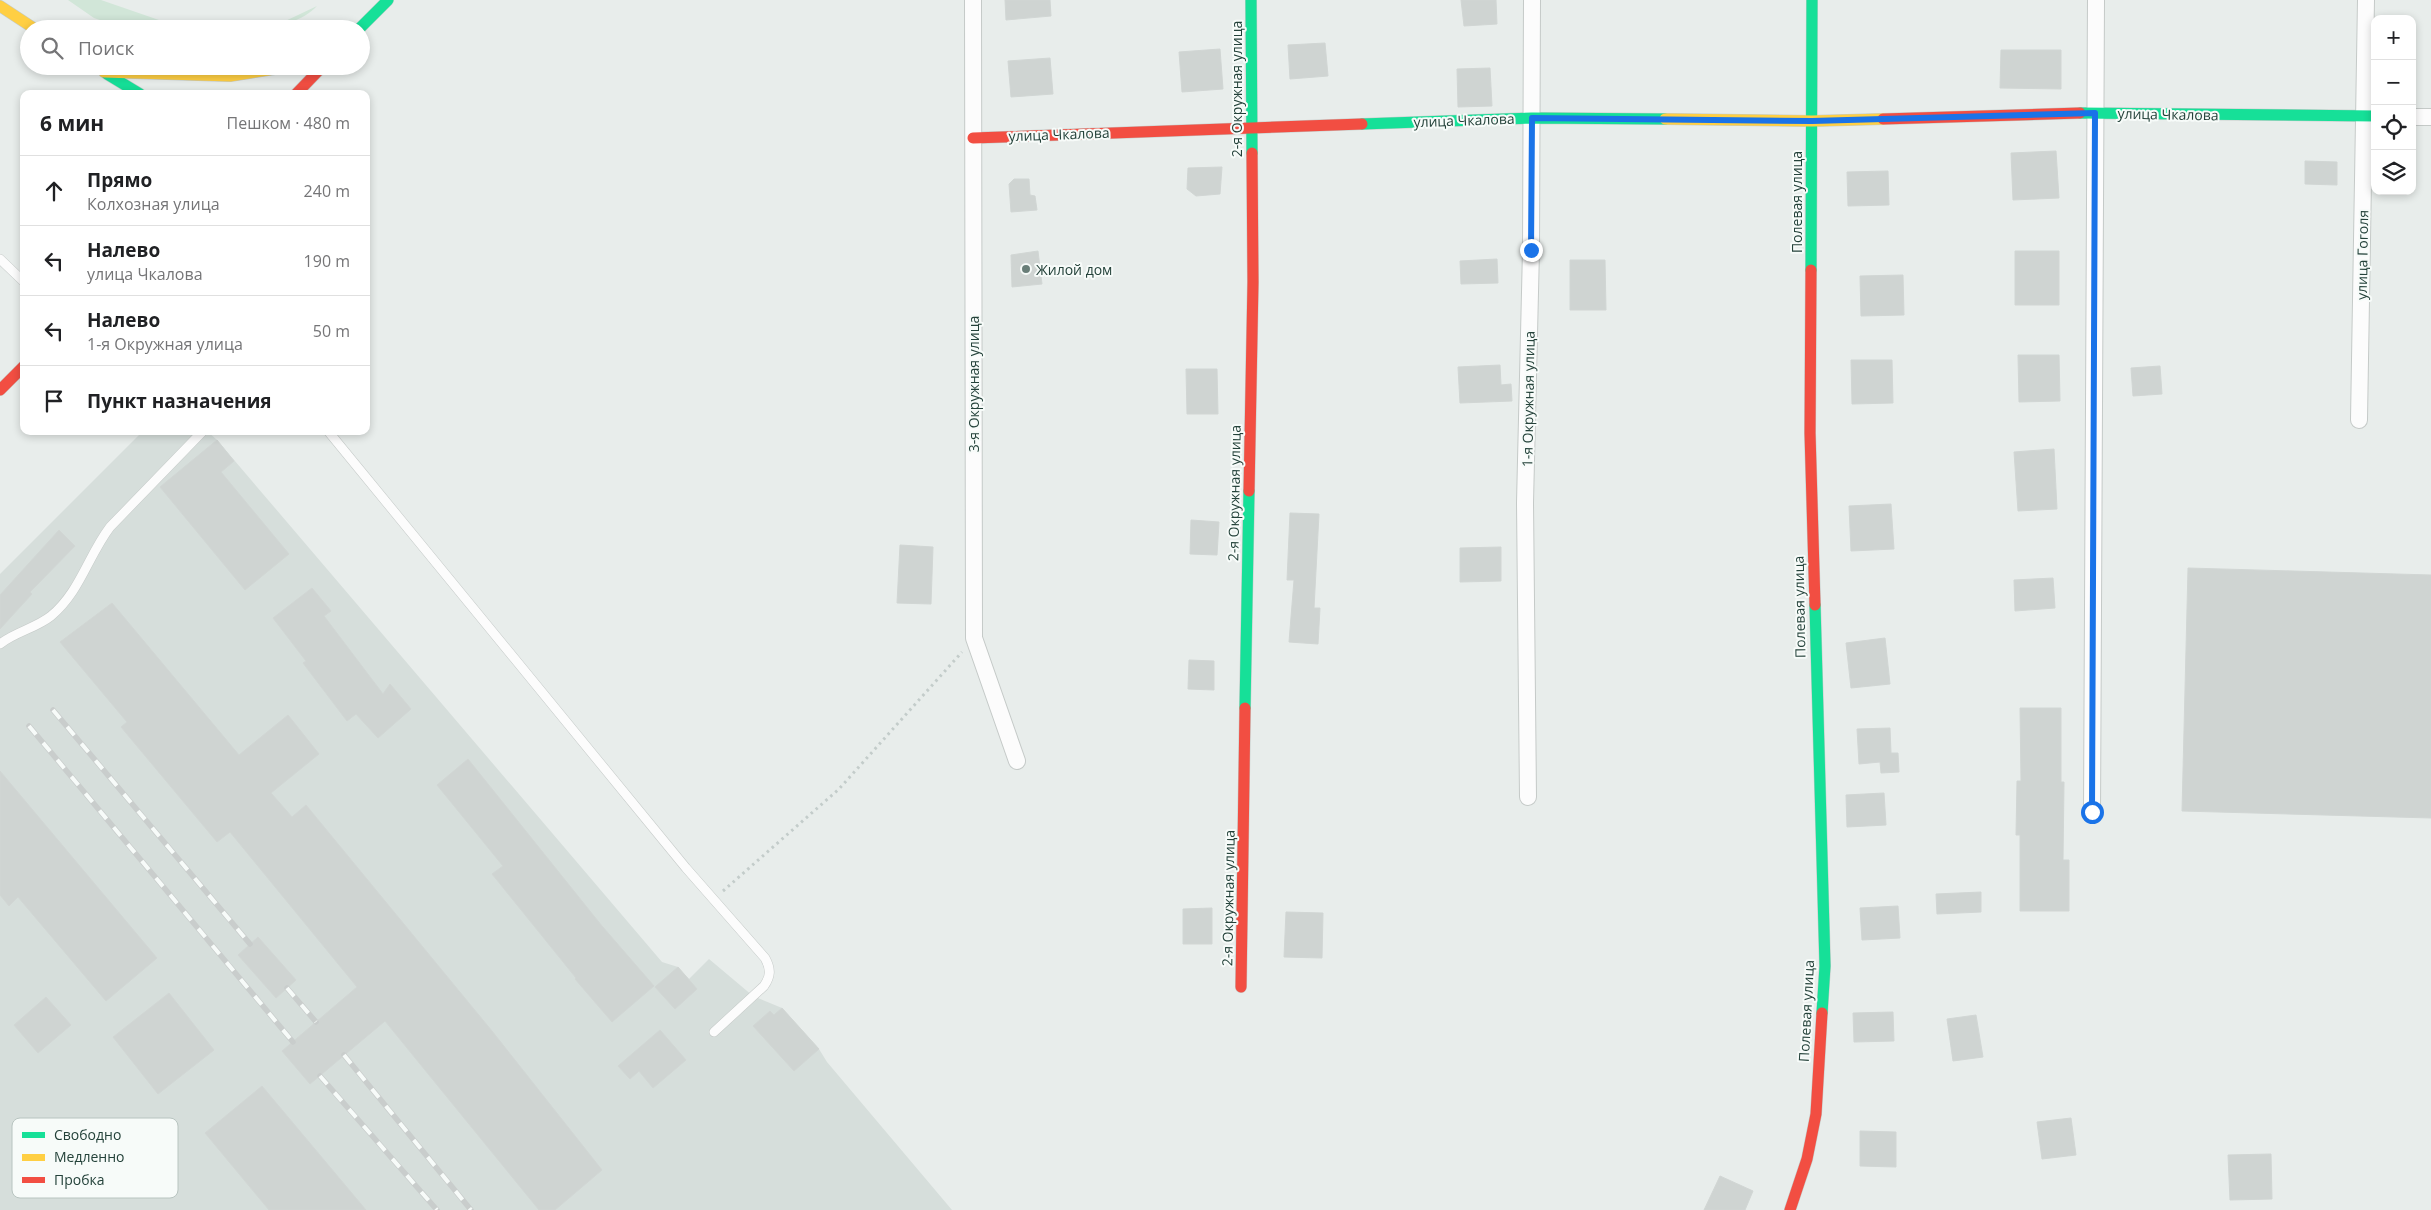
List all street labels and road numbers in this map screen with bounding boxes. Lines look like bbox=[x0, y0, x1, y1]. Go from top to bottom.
street label: 2-я Окружная улица bbox=[1227, 21, 1246, 157]
street label: улица Чкалова bbox=[2117, 104, 2219, 124]
street label: улица Чкалова bbox=[1413, 109, 1515, 131]
street label: улица Чкалова bbox=[1008, 123, 1110, 145]
street label: Полевая улица bbox=[1787, 151, 1806, 253]
street label: улица Гоголя bbox=[2352, 210, 2372, 300]
street label: 3-я Окружная улица bbox=[964, 316, 983, 452]
street label: 1-я Окружная улица bbox=[1517, 331, 1539, 467]
street label: 2-я Окружная улица bbox=[1223, 425, 1245, 561]
street label: Полевая улица bbox=[1789, 556, 1809, 658]
street label: 2-я Окружная улица bbox=[1217, 830, 1239, 966]
street label: Полевая улица bbox=[1794, 959, 1818, 1063]

